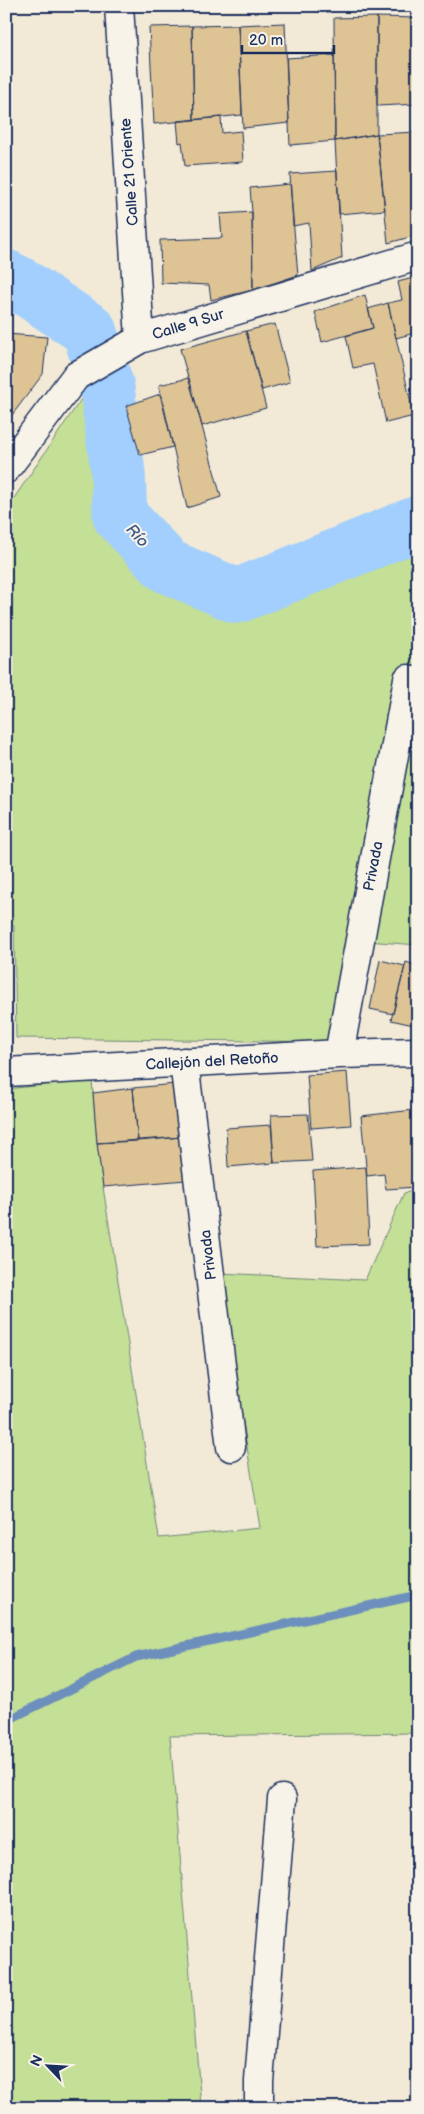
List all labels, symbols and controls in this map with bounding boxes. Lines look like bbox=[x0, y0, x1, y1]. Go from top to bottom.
scale bar bbox=[242, 22, 334, 54]
text: 20 m bbox=[249, 31, 283, 50]
street label: Calle 21 Oriente bbox=[116, 117, 143, 226]
street label: Calle 9 Sur bbox=[150, 304, 227, 344]
water label: Río bbox=[122, 521, 152, 552]
street label: Privada bbox=[359, 840, 388, 893]
street label: Callejón del Retoño bbox=[145, 1049, 279, 1074]
street label: Privada bbox=[196, 1229, 221, 1281]
north arrow bbox=[22, 2042, 72, 2092]
text: N bbox=[27, 2052, 47, 2069]

